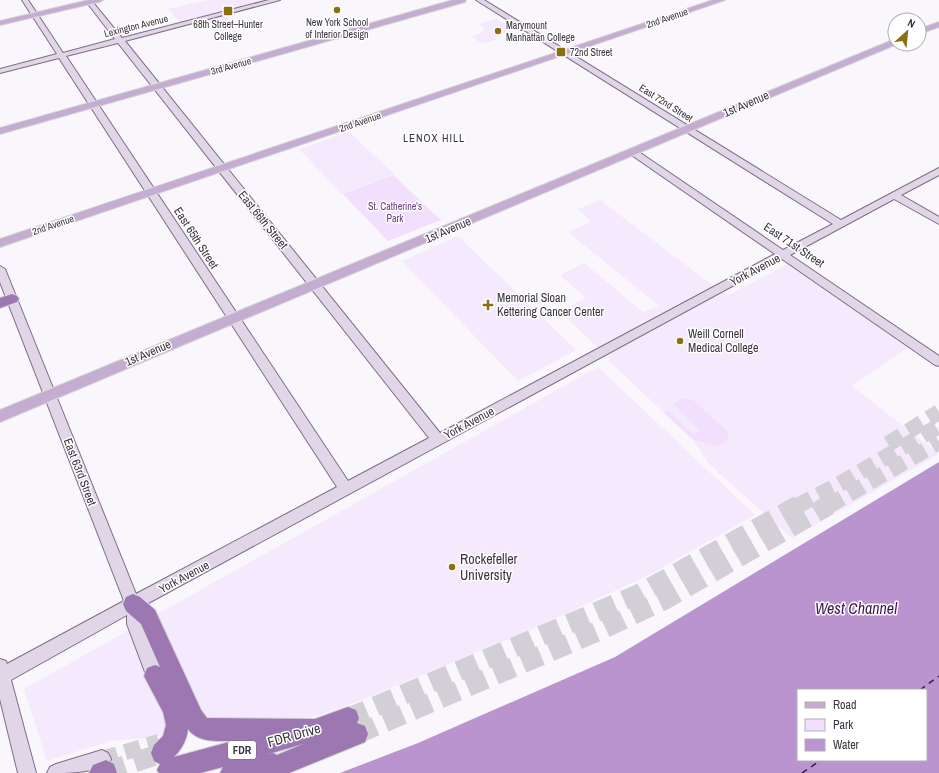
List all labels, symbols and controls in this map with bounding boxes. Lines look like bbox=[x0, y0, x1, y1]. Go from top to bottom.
marker: 68th Street–Hunter College bbox=[222, 5, 234, 17]
marker: New York School of Interior Design bbox=[332, 5, 342, 15]
street label: 2nd Avenue bbox=[644, 5, 690, 31]
street label: Lexington Avenue bbox=[103, 12, 170, 40]
north arrow bbox=[887, 12, 927, 52]
text: N bbox=[905, 15, 918, 31]
place label: New York School of Interior Design bbox=[305, 16, 369, 41]
place label: 68th Street–Hunter College bbox=[193, 18, 263, 43]
place label: Marymount Manhattan College bbox=[506, 19, 575, 44]
marker: Marymount Manhattan College bbox=[493, 26, 503, 36]
marker: 72nd Street bbox=[555, 46, 567, 58]
place label: 72nd Street bbox=[570, 46, 613, 59]
street label: 3rd Avenue bbox=[209, 54, 253, 78]
street label: East 72nd Street bbox=[637, 81, 696, 125]
street label: 1st Avenue bbox=[721, 87, 771, 121]
street label: 2nd Avenue bbox=[337, 109, 383, 135]
district label: LENOX HILL bbox=[403, 131, 465, 145]
street label: East 66th Street bbox=[235, 188, 292, 253]
park label: St. Catherine's Park bbox=[368, 200, 422, 225]
street label: East 65th Street bbox=[170, 204, 222, 272]
street label: 2nd Avenue bbox=[30, 212, 76, 238]
street label: 1st Avenue bbox=[423, 213, 473, 247]
street label: East 71st Street bbox=[760, 219, 828, 271]
street label: York Avenue bbox=[727, 250, 783, 290]
place label: Memorial Sloan Kettering Cancer Center bbox=[497, 290, 604, 320]
marker: Memorial Sloan Kettering Cancer Center bbox=[482, 299, 494, 311]
place label: Weill Cornell Medical College bbox=[688, 326, 759, 356]
street label: 1st Avenue bbox=[123, 336, 173, 370]
marker: Weill Cornell Medical College bbox=[675, 336, 685, 346]
street label: York Avenue bbox=[441, 403, 497, 443]
street label: East 63rd Street bbox=[60, 436, 100, 508]
place label: Rockefeller University bbox=[460, 550, 518, 584]
street label: York Avenue bbox=[156, 557, 212, 597]
marker: Rockefeller University bbox=[447, 562, 457, 572]
water label: West Channel bbox=[815, 597, 898, 619]
legend bbox=[797, 689, 927, 761]
text: Road bbox=[833, 697, 857, 713]
text: Park bbox=[833, 717, 853, 733]
street label: FDR Drive bbox=[265, 719, 323, 751]
text: Water bbox=[833, 737, 860, 753]
road number: FDR bbox=[228, 741, 256, 759]

